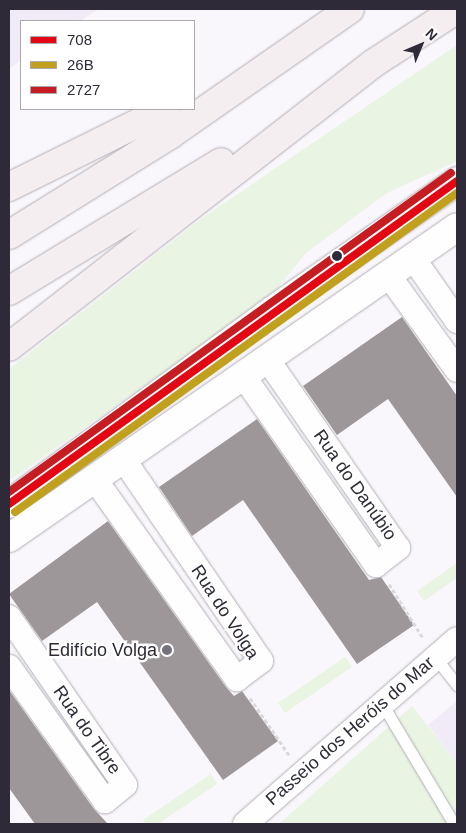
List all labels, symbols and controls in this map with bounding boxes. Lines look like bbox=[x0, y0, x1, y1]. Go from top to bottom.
legend bbox=[20, 20, 195, 110]
north arrow bbox=[396, 20, 446, 70]
text: N bbox=[422, 25, 441, 44]
text: 708 bbox=[67, 31, 92, 48]
text: 26B bbox=[67, 56, 94, 73]
text: 2727 bbox=[67, 81, 100, 98]
unlabelled marker bbox=[332, 251, 342, 261]
street label: Rua do Danúbio bbox=[309, 426, 401, 544]
street label: Rua do Volga bbox=[187, 561, 263, 663]
place label: Edifício Volga bbox=[48, 639, 157, 661]
marker: Edifício Volga bbox=[161, 644, 173, 656]
street label: Passeio dos Heróis do Mar bbox=[261, 652, 439, 810]
street label: Rua do Tibre bbox=[49, 681, 125, 779]

